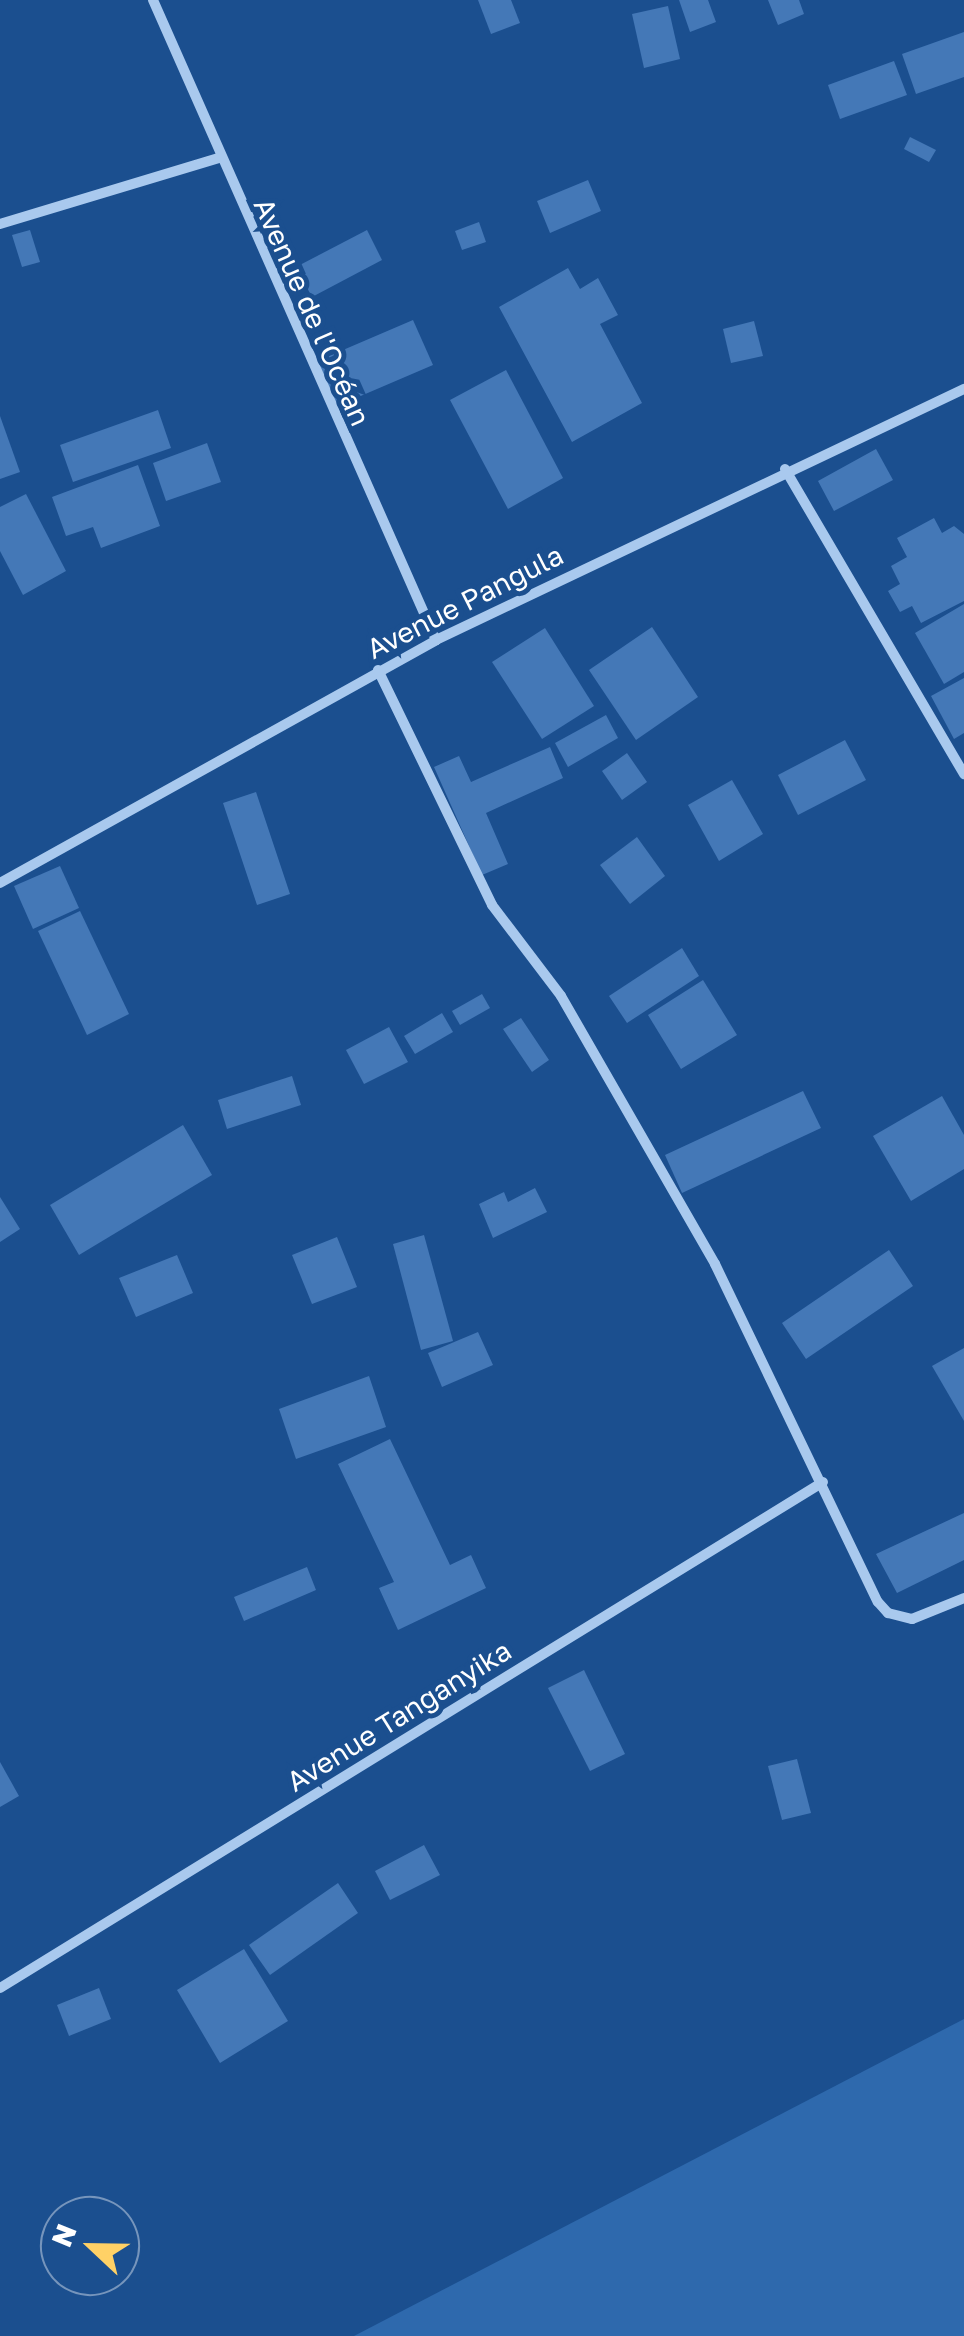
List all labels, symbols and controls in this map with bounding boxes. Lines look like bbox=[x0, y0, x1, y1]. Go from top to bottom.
street label: Avenue de l'Océan bbox=[247, 193, 377, 431]
street label: Avenue Pangula bbox=[361, 538, 569, 666]
street label: Avenue Tanganyika bbox=[281, 1633, 517, 1799]
north arrow bbox=[40, 2196, 140, 2296]
text: N bbox=[44, 2219, 83, 2251]

